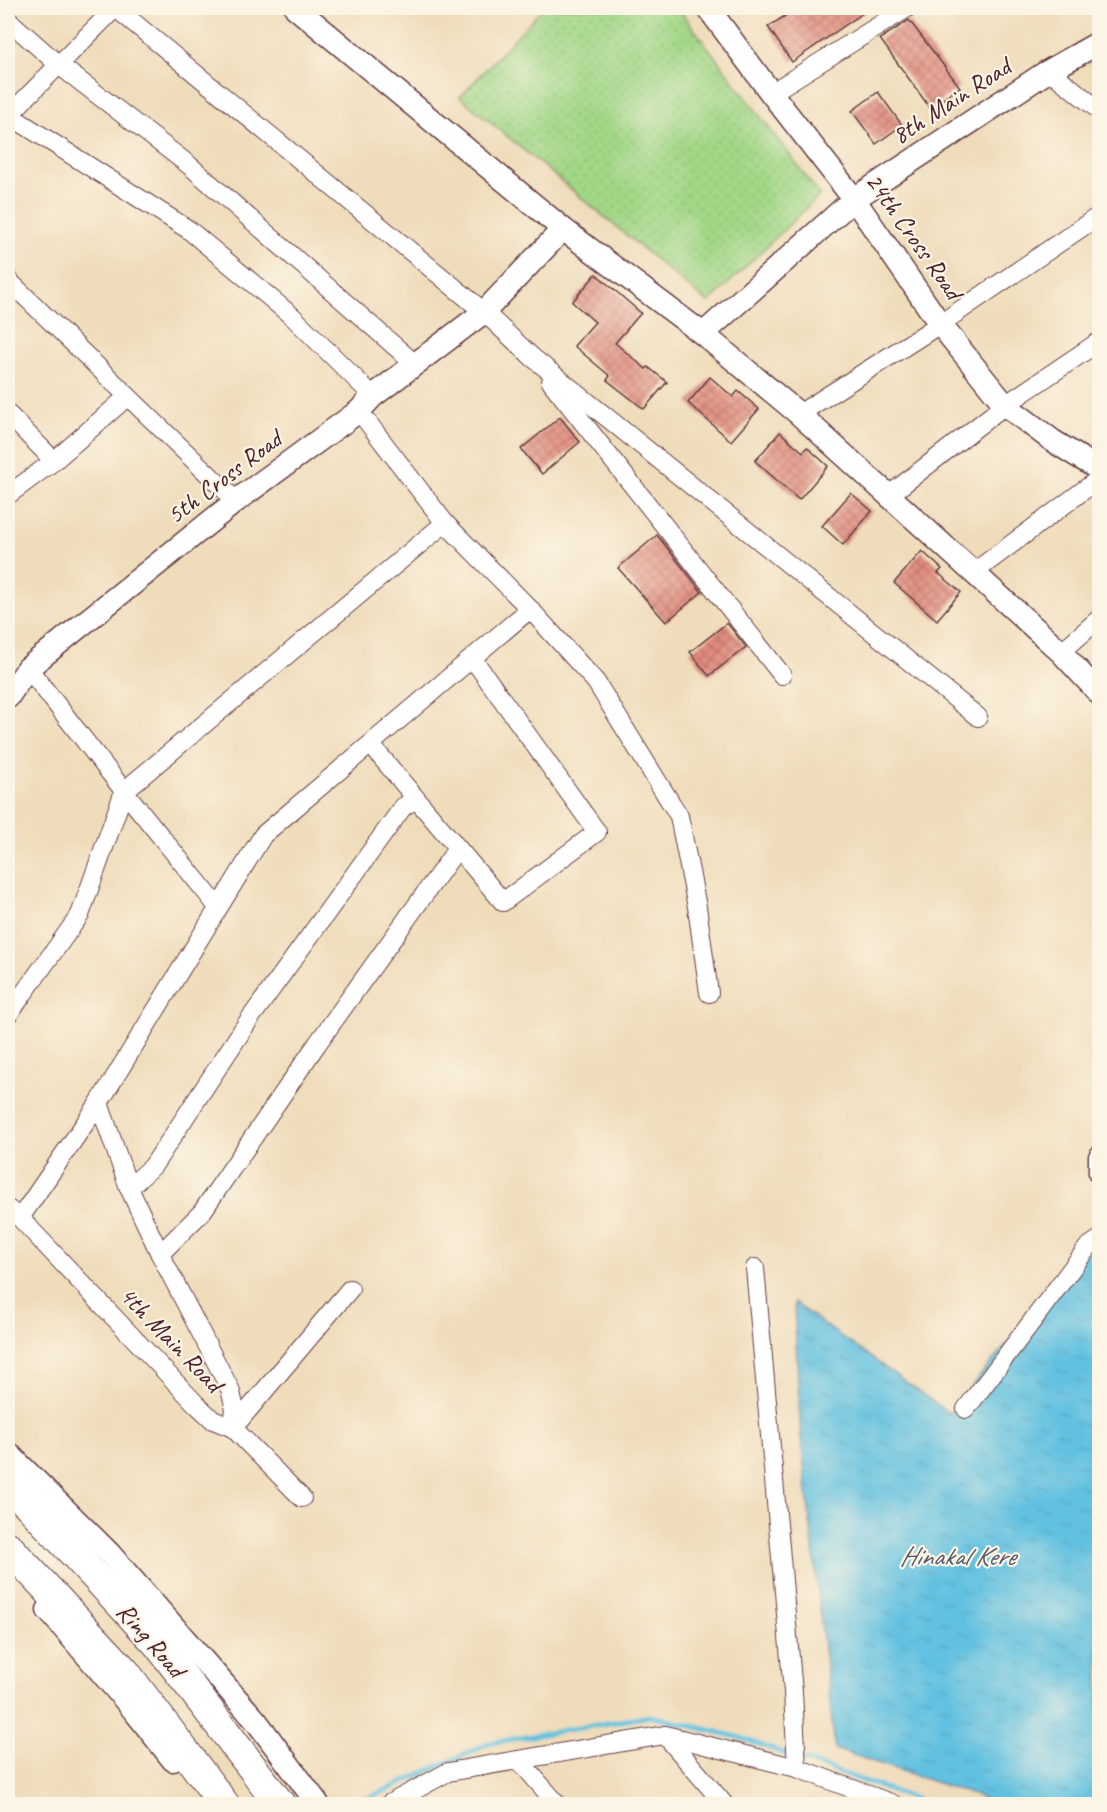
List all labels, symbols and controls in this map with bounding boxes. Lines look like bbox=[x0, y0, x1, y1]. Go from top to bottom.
street label: 8th Main Road bbox=[885, 48, 1020, 152]
street label: 24th Cross Road bbox=[858, 166, 972, 309]
street label: 5th Cross Road bbox=[160, 421, 291, 531]
street label: 4th Main Road bbox=[112, 1279, 232, 1402]
water label: Hinakal Kere bbox=[899, 1539, 1019, 1573]
street label: Ring Road bbox=[109, 1596, 195, 1687]

